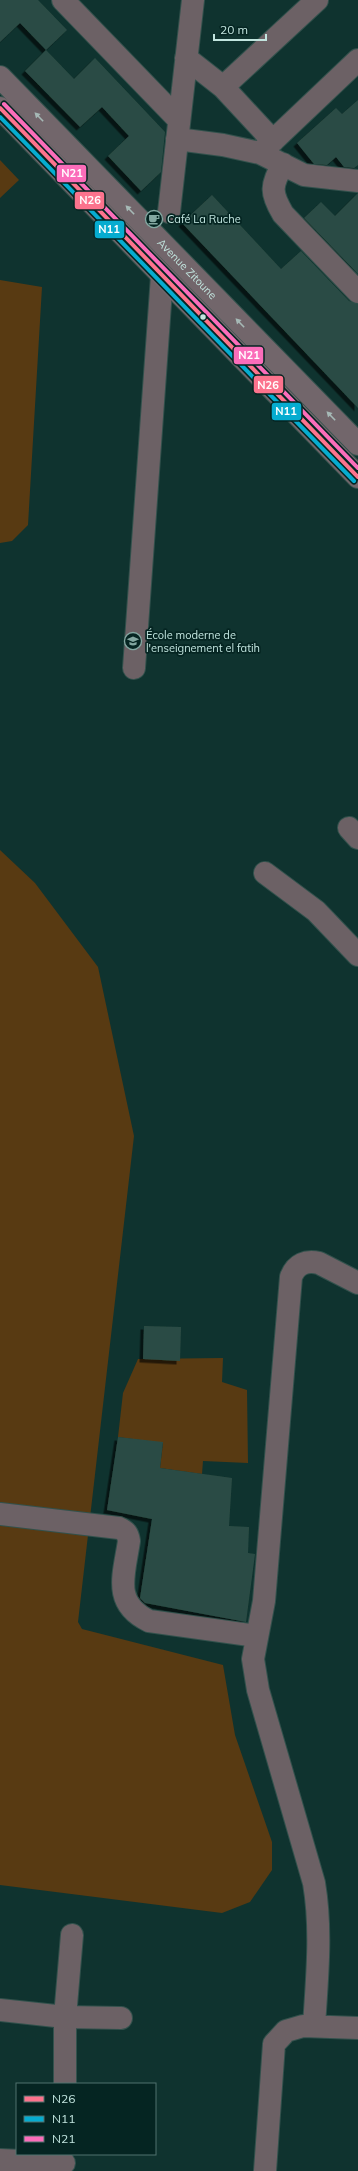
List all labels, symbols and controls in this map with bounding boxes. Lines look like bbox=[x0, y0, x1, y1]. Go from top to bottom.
scale bar bbox=[214, 16, 266, 42]
text: 20 m bbox=[220, 22, 248, 37]
one-way arrow bbox=[34, 112, 44, 122]
line badge: N21 bbox=[56, 164, 87, 183]
text: N21 bbox=[61, 166, 83, 180]
line badge: N26 bbox=[74, 191, 105, 210]
text: N26 bbox=[79, 193, 101, 207]
one-way arrow bbox=[125, 205, 134, 215]
cafe icon: Café La Ruche bbox=[144, 209, 164, 229]
place label: Café La Ruche bbox=[167, 212, 241, 226]
line badge: N11 bbox=[94, 220, 125, 239]
text: N11 bbox=[98, 222, 120, 236]
street label: Avenue Zitoune bbox=[154, 236, 220, 302]
unlabelled marker bbox=[198, 312, 208, 322]
one-way arrow bbox=[235, 318, 245, 328]
line badge: N21 bbox=[233, 346, 264, 365]
text: N21 bbox=[238, 348, 260, 362]
line badge: N26 bbox=[253, 375, 284, 394]
text: N26 bbox=[257, 378, 279, 392]
line badge: N11 bbox=[271, 402, 302, 421]
text: N11 bbox=[275, 404, 297, 418]
one-way arrow bbox=[326, 411, 336, 421]
place label: École moderne de l'enseignement el fatih bbox=[146, 628, 260, 655]
school or university icon: École moderne de l'enseignement el fatih bbox=[123, 631, 143, 651]
legend bbox=[16, 2083, 156, 2155]
text: N26 bbox=[52, 2091, 75, 2106]
text: N11 bbox=[52, 2111, 75, 2126]
text: N21 bbox=[52, 2131, 75, 2146]

